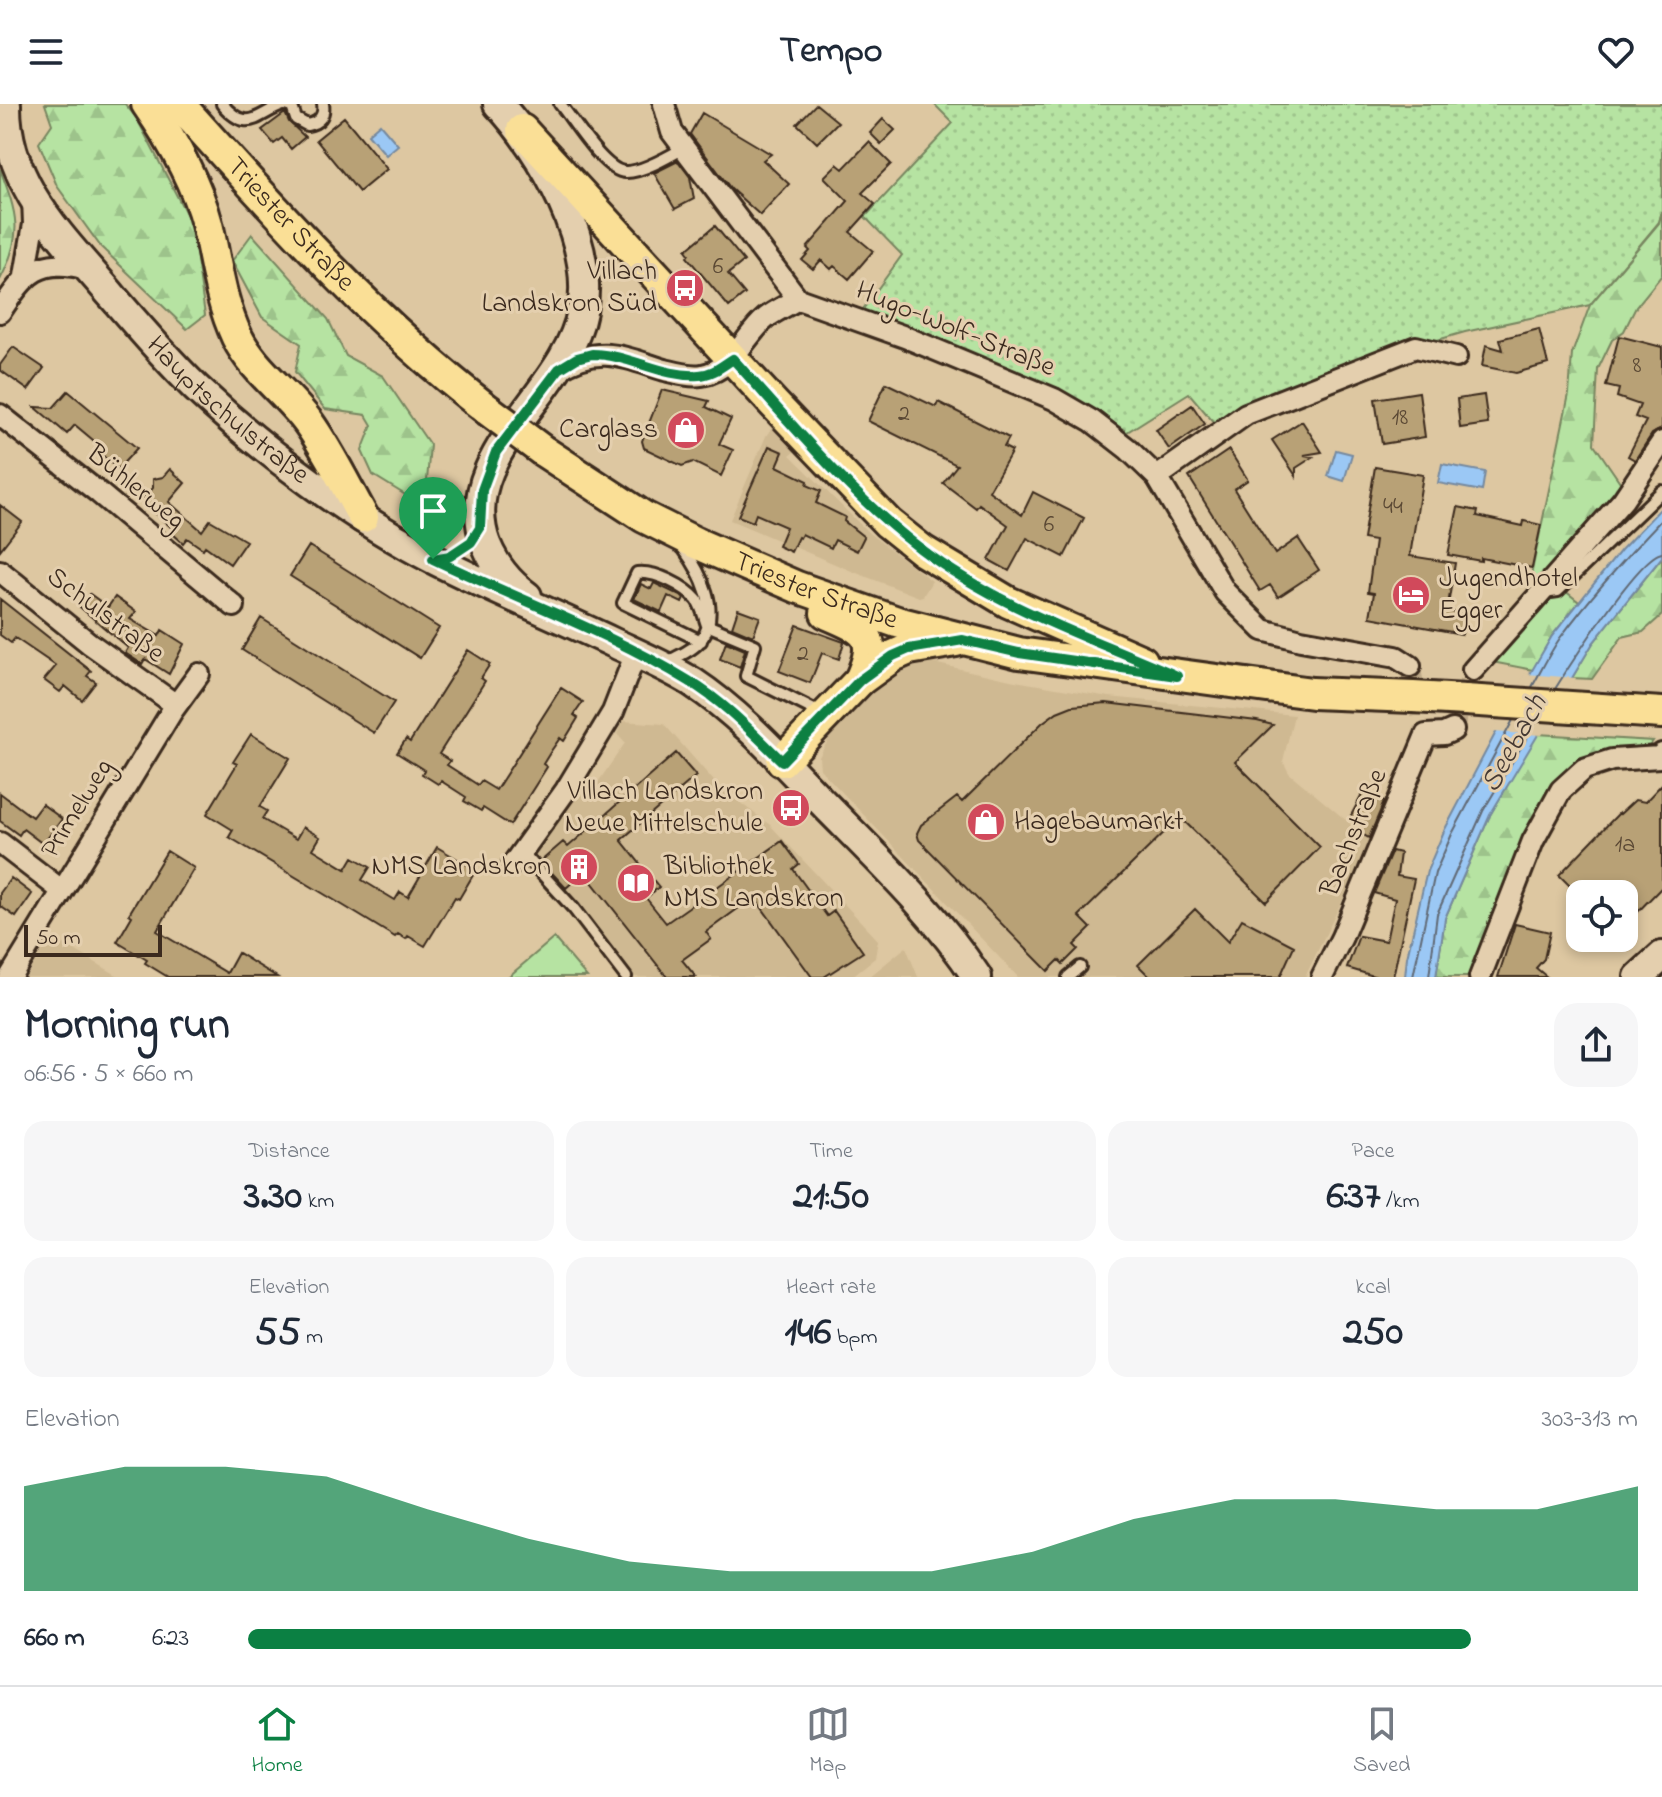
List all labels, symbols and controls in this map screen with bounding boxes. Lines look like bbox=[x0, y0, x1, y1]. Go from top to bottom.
text: Tempo bbox=[780, 26, 883, 79]
icon: menu bbox=[24, 30, 68, 74]
icon: heart bbox=[1594, 30, 1638, 74]
street label: Triester Straße bbox=[216, 148, 364, 302]
house number: 6 bbox=[713, 250, 724, 285]
place label: Villach Landskron Süd bbox=[482, 252, 657, 325]
bus stop icon: Villach Landskron Süd bbox=[664, 267, 706, 309]
street label: Hugo-Wolf-Straße bbox=[849, 271, 1061, 389]
street label: Hauptschulstraße bbox=[136, 327, 318, 495]
house number: 8 bbox=[1633, 349, 1642, 384]
house number: 2 bbox=[898, 397, 910, 432]
house number: 18 bbox=[1392, 401, 1408, 436]
shop icon: Carglass bbox=[665, 409, 707, 451]
place label: Carglass bbox=[559, 410, 658, 451]
street label: Bühlerweg bbox=[76, 434, 194, 541]
pin bbox=[399, 477, 467, 559]
icon: arrive bbox=[411, 489, 455, 533]
house number: 44 bbox=[1383, 490, 1403, 525]
house number: 6 bbox=[1044, 508, 1055, 543]
street label: Triester Straße bbox=[727, 541, 904, 641]
street label: Schulstraße bbox=[37, 558, 173, 674]
place label: Jugendhotel Egger bbox=[1439, 559, 1578, 632]
hotel icon: Jugendhotel Egger bbox=[1390, 574, 1432, 616]
house number: 2 bbox=[797, 637, 809, 672]
water label: Seebach bbox=[1470, 686, 1560, 801]
street label: Primelweg bbox=[31, 751, 125, 867]
street label: Bachstraße bbox=[1310, 763, 1399, 904]
place label: Villach Landskron Neue Mittelschule bbox=[565, 772, 763, 845]
bus stop icon: Villach Landskron Neue Mittelschule bbox=[770, 787, 812, 829]
shop icon: Hagebaumarkt bbox=[965, 801, 1007, 843]
place label: Hagebaumarkt bbox=[1014, 802, 1184, 843]
house number: 1a bbox=[1615, 828, 1635, 863]
building icon: NMS Landskron bbox=[558, 846, 600, 888]
place label: NMS Landskron bbox=[372, 847, 551, 888]
place label: Bibliothek NMS Landskron bbox=[663, 847, 843, 920]
library icon: Bibliothek NMS Landskron bbox=[615, 862, 657, 904]
map controls bbox=[1566, 880, 1638, 952]
button: locate bbox=[1566, 880, 1638, 952]
scale bar bbox=[24, 921, 162, 957]
text: 50 m bbox=[36, 923, 81, 955]
text: Morning run bbox=[24, 994, 230, 1058]
button: share bbox=[1554, 1003, 1638, 1087]
text: 06:56 · 5 × 660 m bbox=[24, 1056, 193, 1094]
text: Distance bbox=[248, 1136, 330, 1168]
text: Time bbox=[809, 1136, 853, 1168]
text: Pace bbox=[1352, 1136, 1394, 1168]
text: 3.30 bbox=[244, 1168, 302, 1227]
text: 21:50 bbox=[793, 1168, 869, 1227]
text: 6:37 bbox=[1326, 1168, 1380, 1227]
text: km bbox=[302, 1186, 334, 1218]
text: /km bbox=[1380, 1186, 1420, 1218]
text: Elevation bbox=[249, 1272, 329, 1304]
text: Heart rate bbox=[786, 1272, 876, 1304]
text: kcal bbox=[1356, 1272, 1390, 1304]
text: 55 bbox=[255, 1304, 301, 1363]
text: 146 bbox=[785, 1304, 831, 1363]
text: 250 bbox=[1343, 1304, 1403, 1363]
text: m bbox=[301, 1322, 323, 1354]
text: bpm bbox=[831, 1322, 877, 1354]
text: Elevation bbox=[24, 1401, 120, 1439]
text: 303–313 m bbox=[1541, 1401, 1638, 1439]
text: 660 m bbox=[24, 1620, 85, 1658]
text: 6:23 bbox=[152, 1620, 189, 1658]
tab: Home bbox=[252, 1702, 303, 1782]
tab: Map bbox=[806, 1702, 850, 1782]
tab: Saved bbox=[1353, 1702, 1410, 1782]

